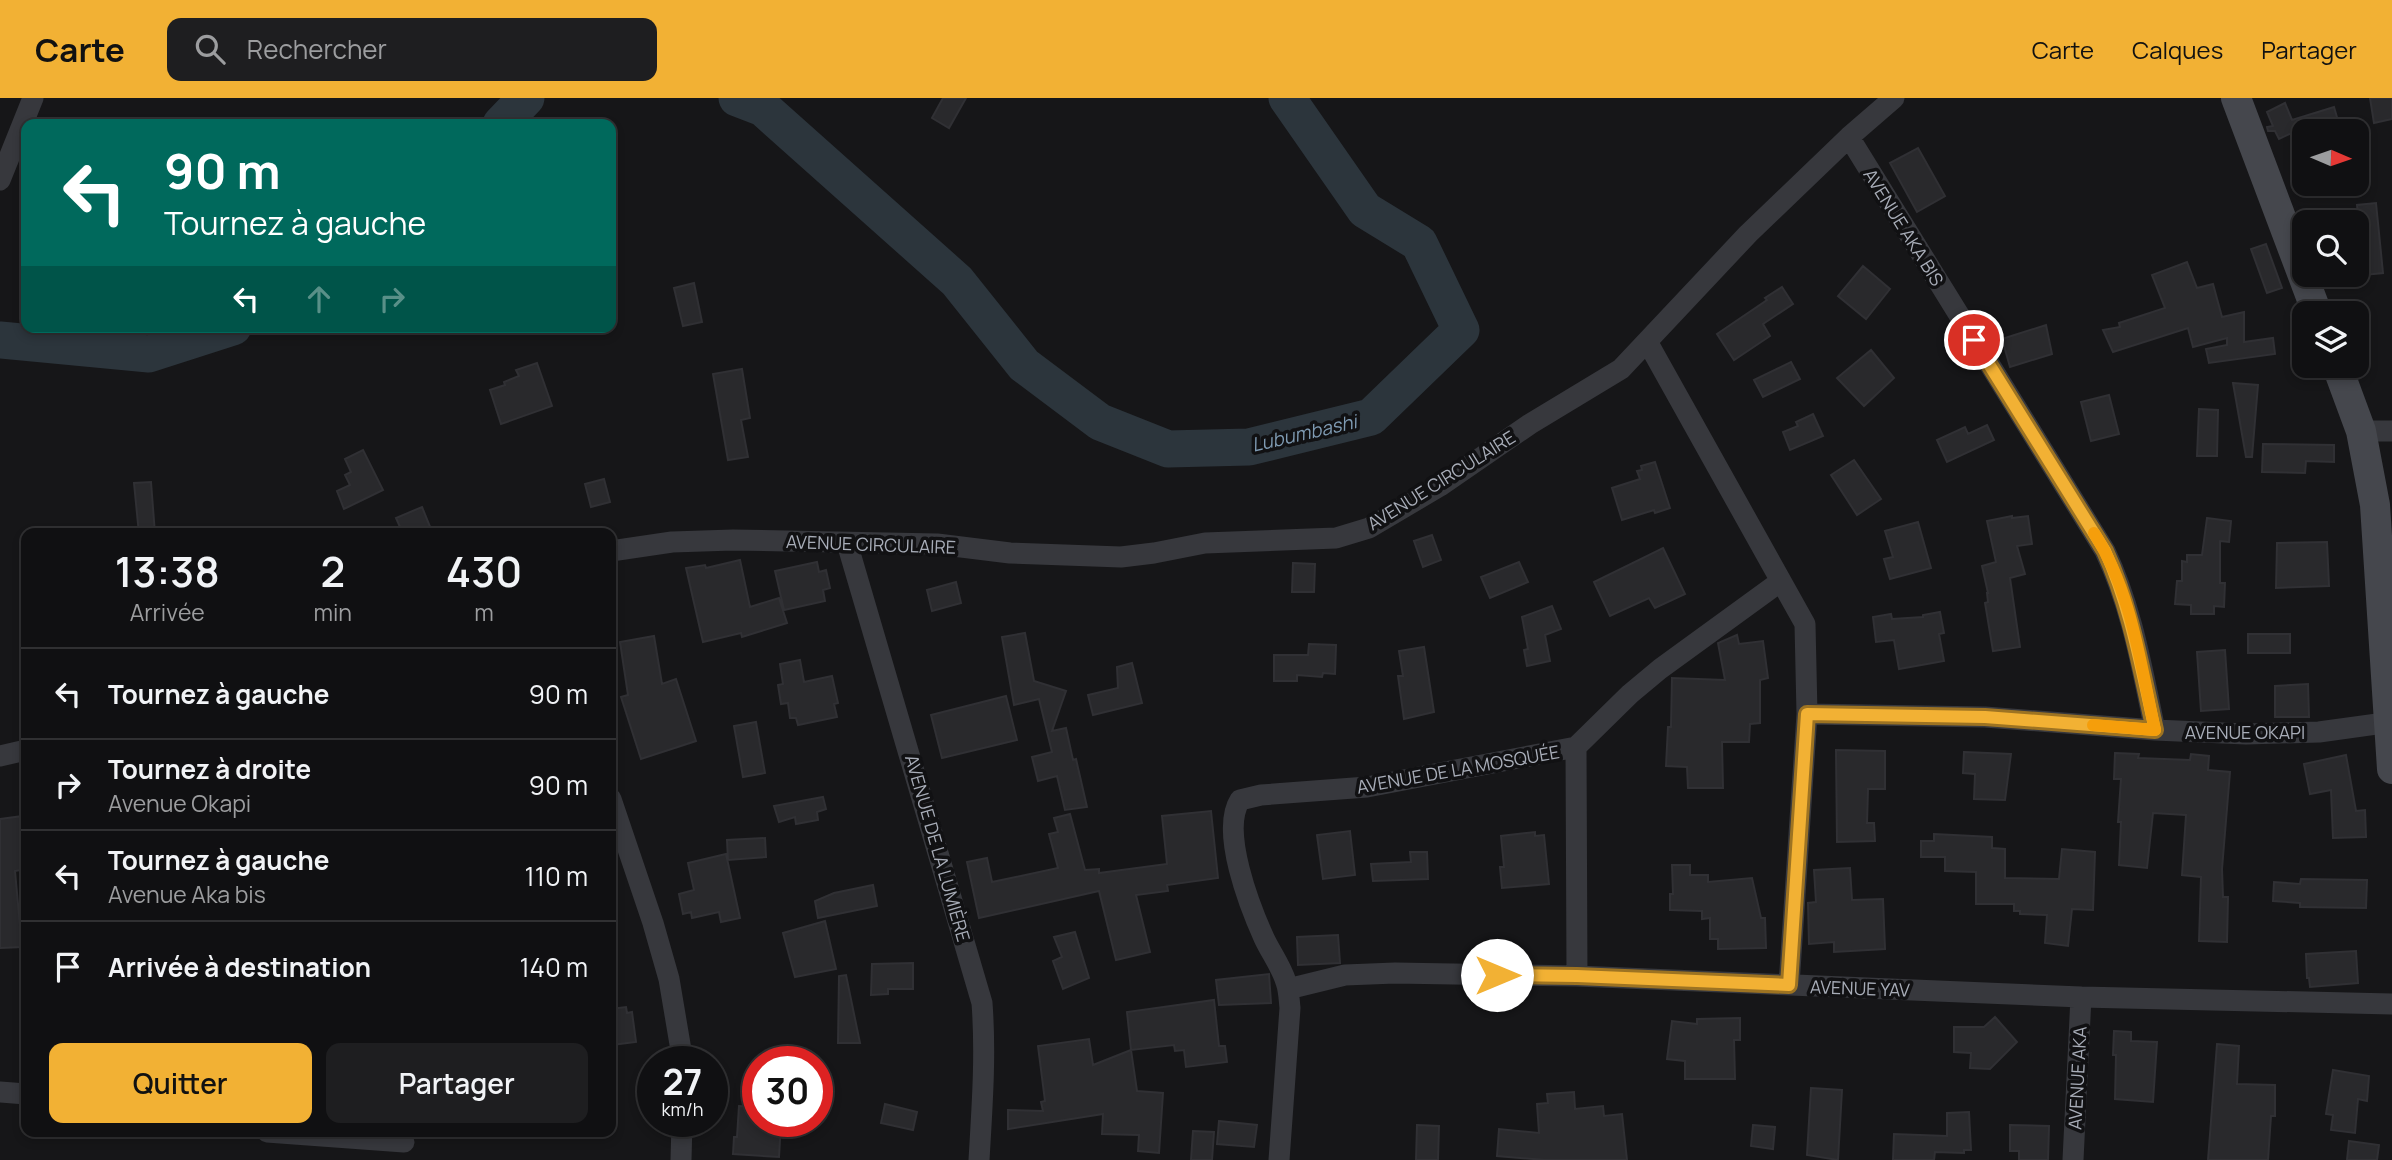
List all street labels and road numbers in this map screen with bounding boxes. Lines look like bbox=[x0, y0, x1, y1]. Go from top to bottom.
street label: AVENUE AKA BIS bbox=[1858, 164, 1950, 290]
street label: AVENUE CIRCULAIRE bbox=[1362, 425, 1520, 535]
street label: AVENUE CIRCULAIRE bbox=[786, 529, 956, 559]
street label: AVENUE OKAPI bbox=[2185, 720, 2305, 744]
street label: AVENUE DE LA MOSQUÉE bbox=[1355, 739, 1561, 799]
street label: AVENUE DE LA LUMIÈRE bbox=[900, 752, 976, 944]
street label: AVENUE YAV bbox=[1810, 974, 1910, 1002]
street label: AVENUE AKA bbox=[2062, 1025, 2092, 1130]

